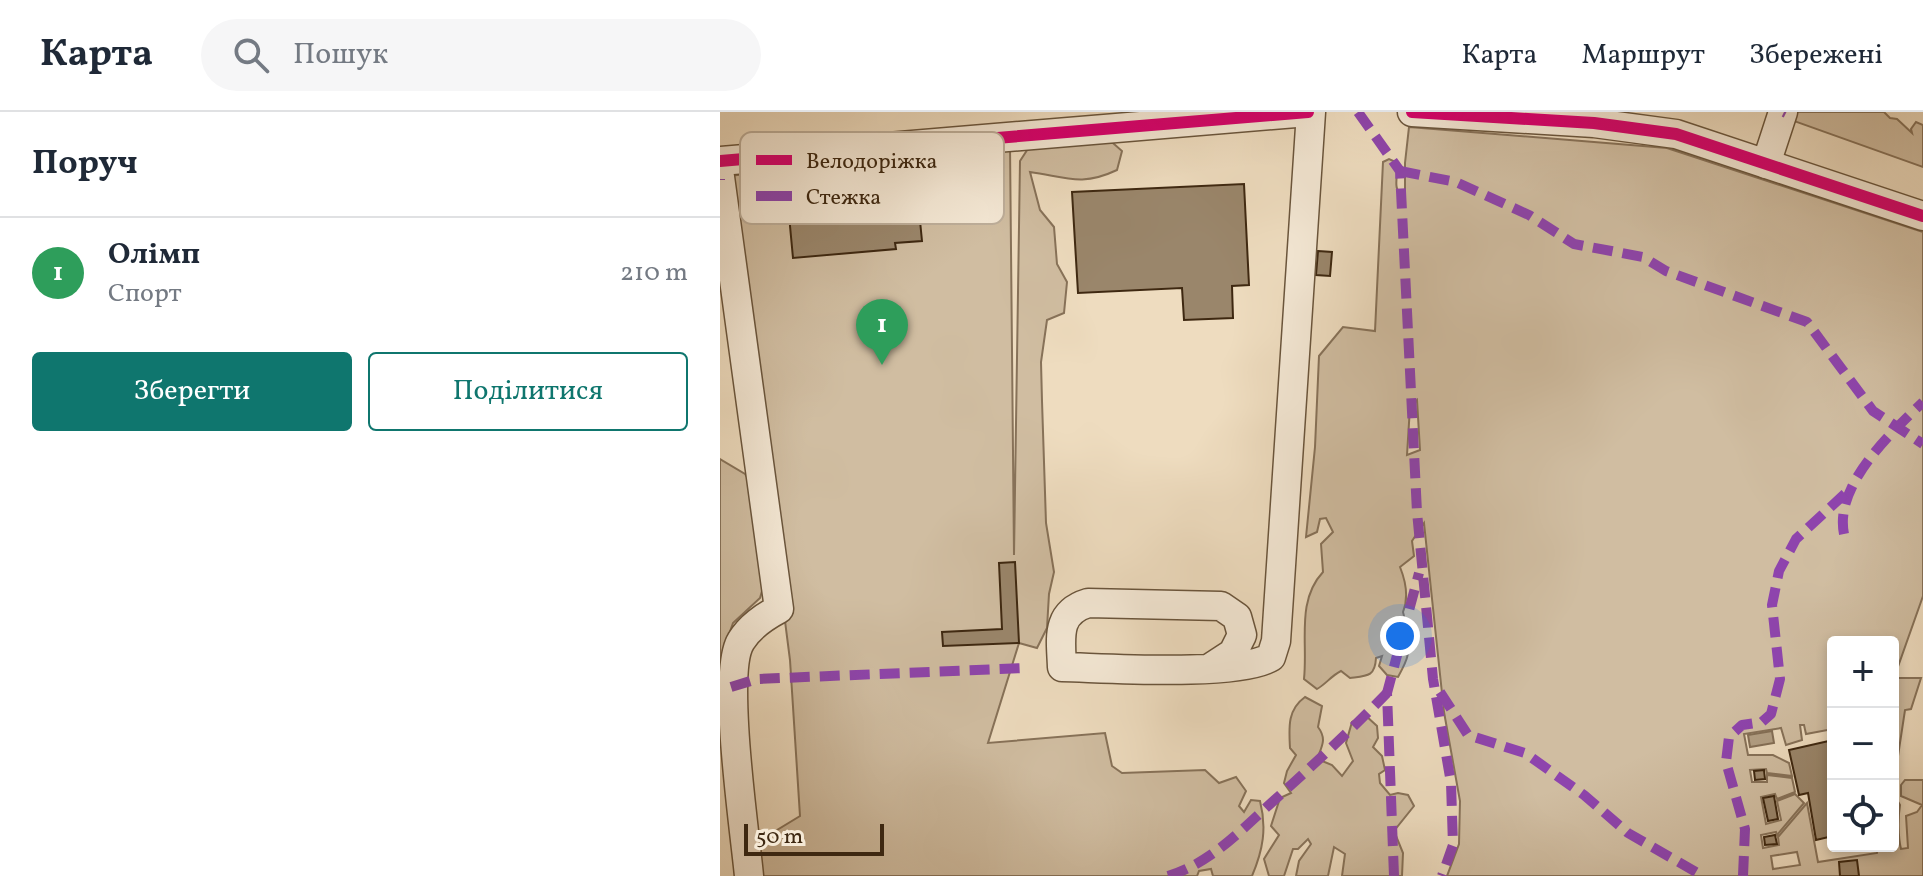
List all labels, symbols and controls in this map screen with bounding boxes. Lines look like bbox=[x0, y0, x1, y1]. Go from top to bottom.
search box bbox=[201, 19, 761, 91]
text: Карта bbox=[40, 29, 153, 82]
icon: search bbox=[229, 33, 273, 77]
text: Пошук bbox=[293, 34, 388, 76]
text: Карта bbox=[1462, 36, 1537, 75]
text: Маршрут bbox=[1581, 36, 1705, 75]
text: Збережені bbox=[1749, 36, 1883, 75]
legend bbox=[740, 132, 1004, 224]
text: Поруч bbox=[32, 141, 138, 188]
text: Велодоріжка bbox=[806, 147, 937, 178]
text: Стежка bbox=[806, 183, 881, 214]
text: Олімп bbox=[108, 234, 200, 276]
text: 1 bbox=[53, 255, 63, 291]
text: 210 m bbox=[620, 255, 688, 291]
text: Спорт bbox=[108, 276, 182, 312]
pin: 1 bbox=[856, 299, 908, 365]
button: Зберегти bbox=[32, 352, 352, 431]
button: Поділитися bbox=[368, 352, 688, 431]
your location bbox=[1380, 616, 1420, 656]
map controls bbox=[1827, 636, 1899, 852]
button: + bbox=[1827, 636, 1899, 708]
button: − bbox=[1827, 708, 1899, 780]
button: locate bbox=[1827, 780, 1899, 852]
scale bar bbox=[744, 820, 884, 856]
text: 50 m bbox=[756, 822, 803, 853]

